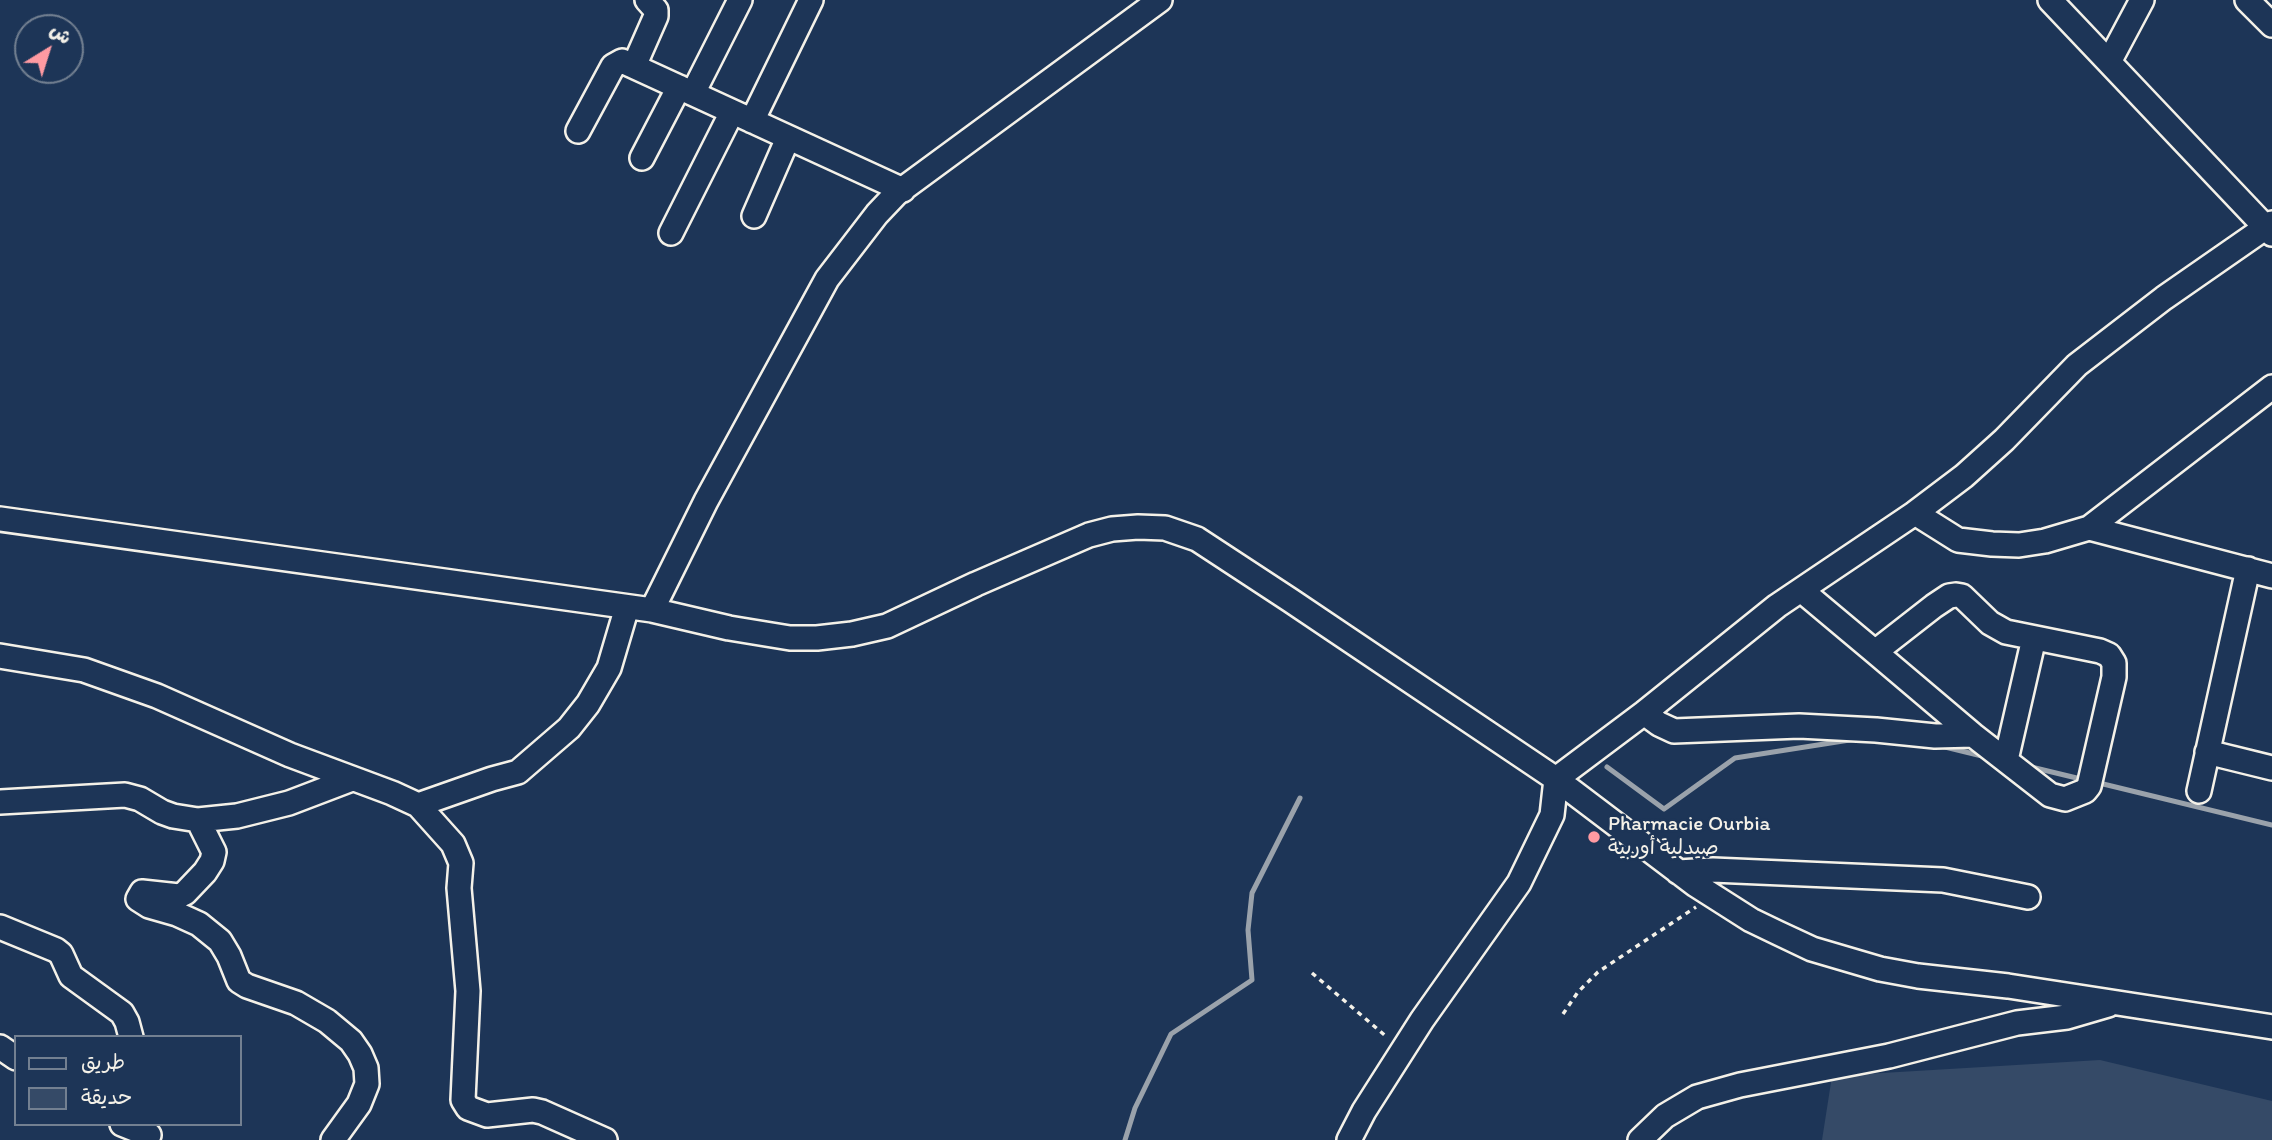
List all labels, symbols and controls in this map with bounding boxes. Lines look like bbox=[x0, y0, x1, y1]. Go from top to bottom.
north arrow bbox=[14, 14, 84, 84]
text: ش bbox=[46, 18, 76, 49]
place label: Pharmacie Ourbia صيدلية أوربية bbox=[1608, 812, 1770, 862]
marker: Pharmacie Ourbia صيدلية أوربية bbox=[1586, 829, 1602, 845]
legend bbox=[14, 1035, 242, 1126]
text: طريق bbox=[81, 1049, 125, 1074]
text: حديقة bbox=[81, 1084, 132, 1109]

